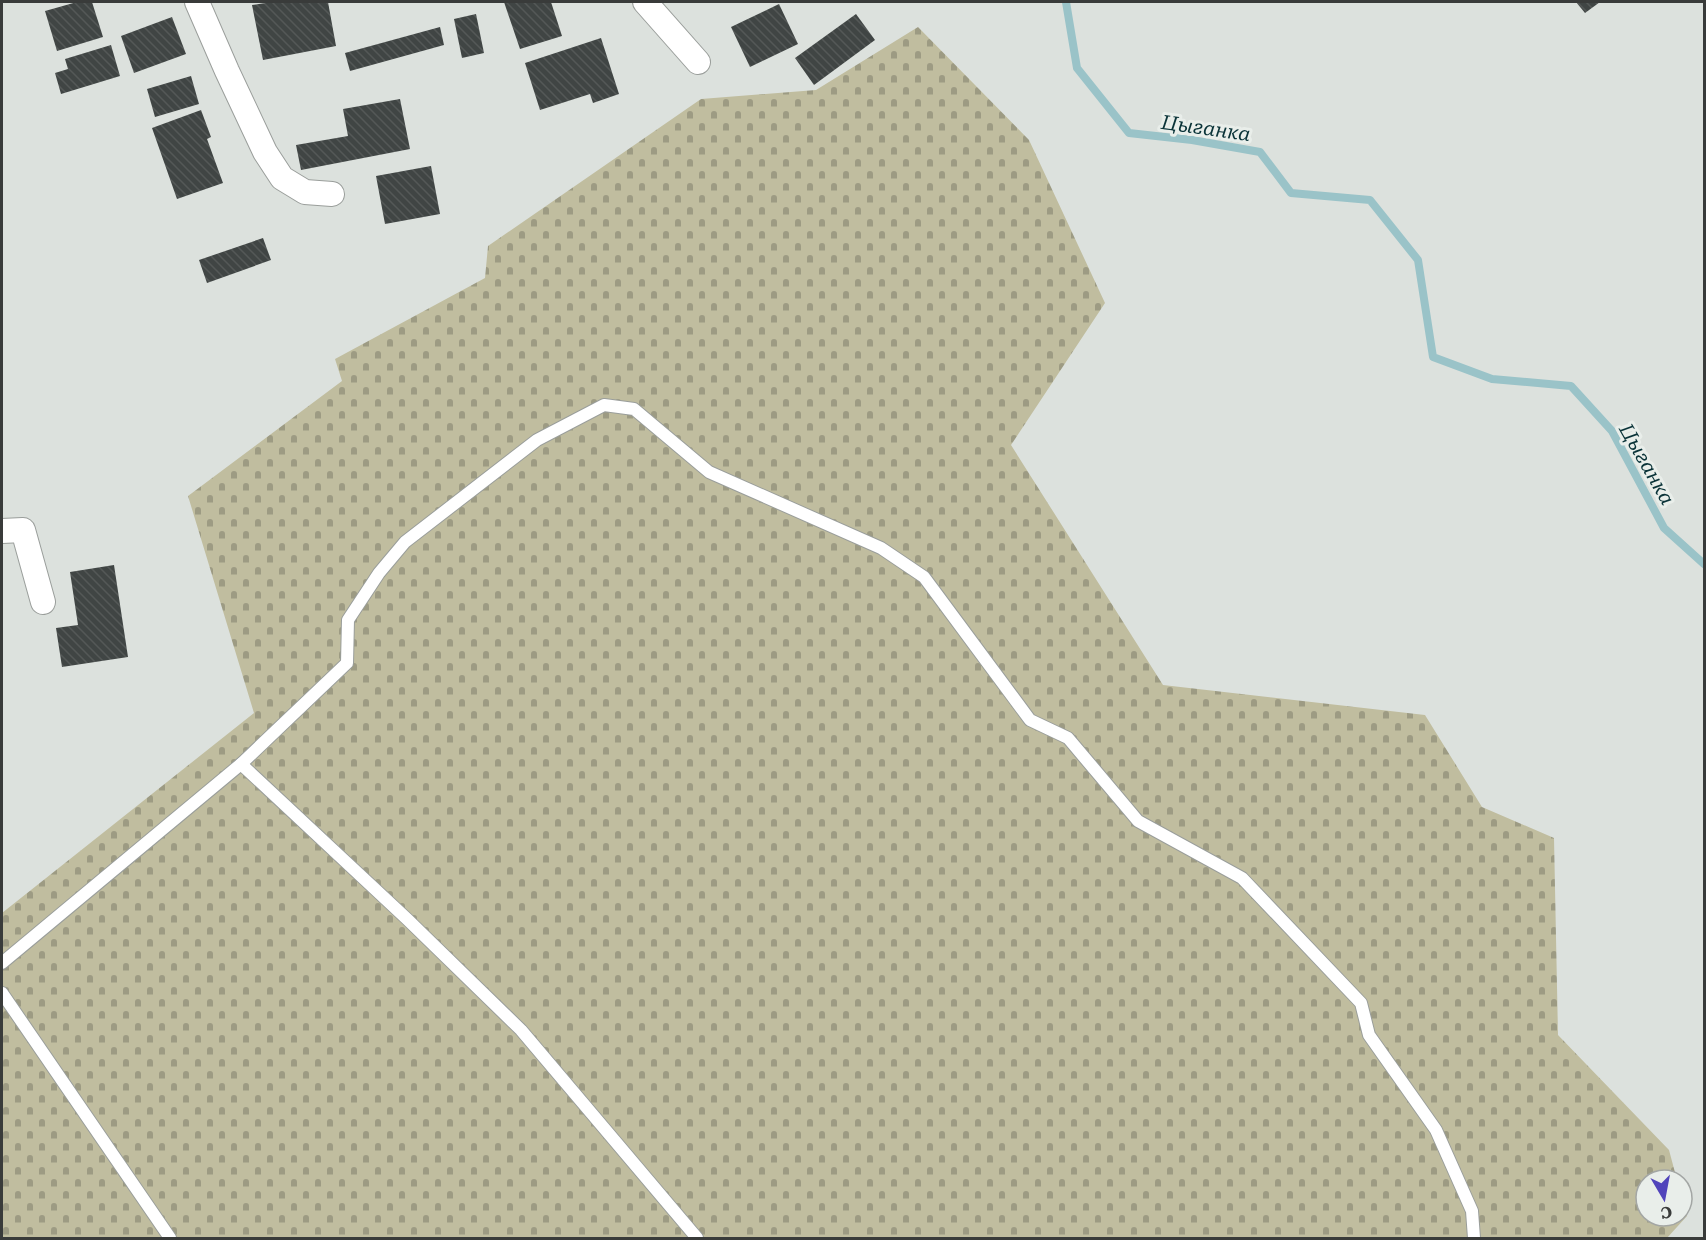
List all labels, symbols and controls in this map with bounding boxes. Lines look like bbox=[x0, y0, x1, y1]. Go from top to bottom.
water label: Цыганка bbox=[1159, 110, 1252, 146]
water label: Цыганка bbox=[1614, 418, 1680, 509]
north arrow bbox=[1634, 1168, 1694, 1228]
text: С bbox=[1659, 1202, 1674, 1223]

